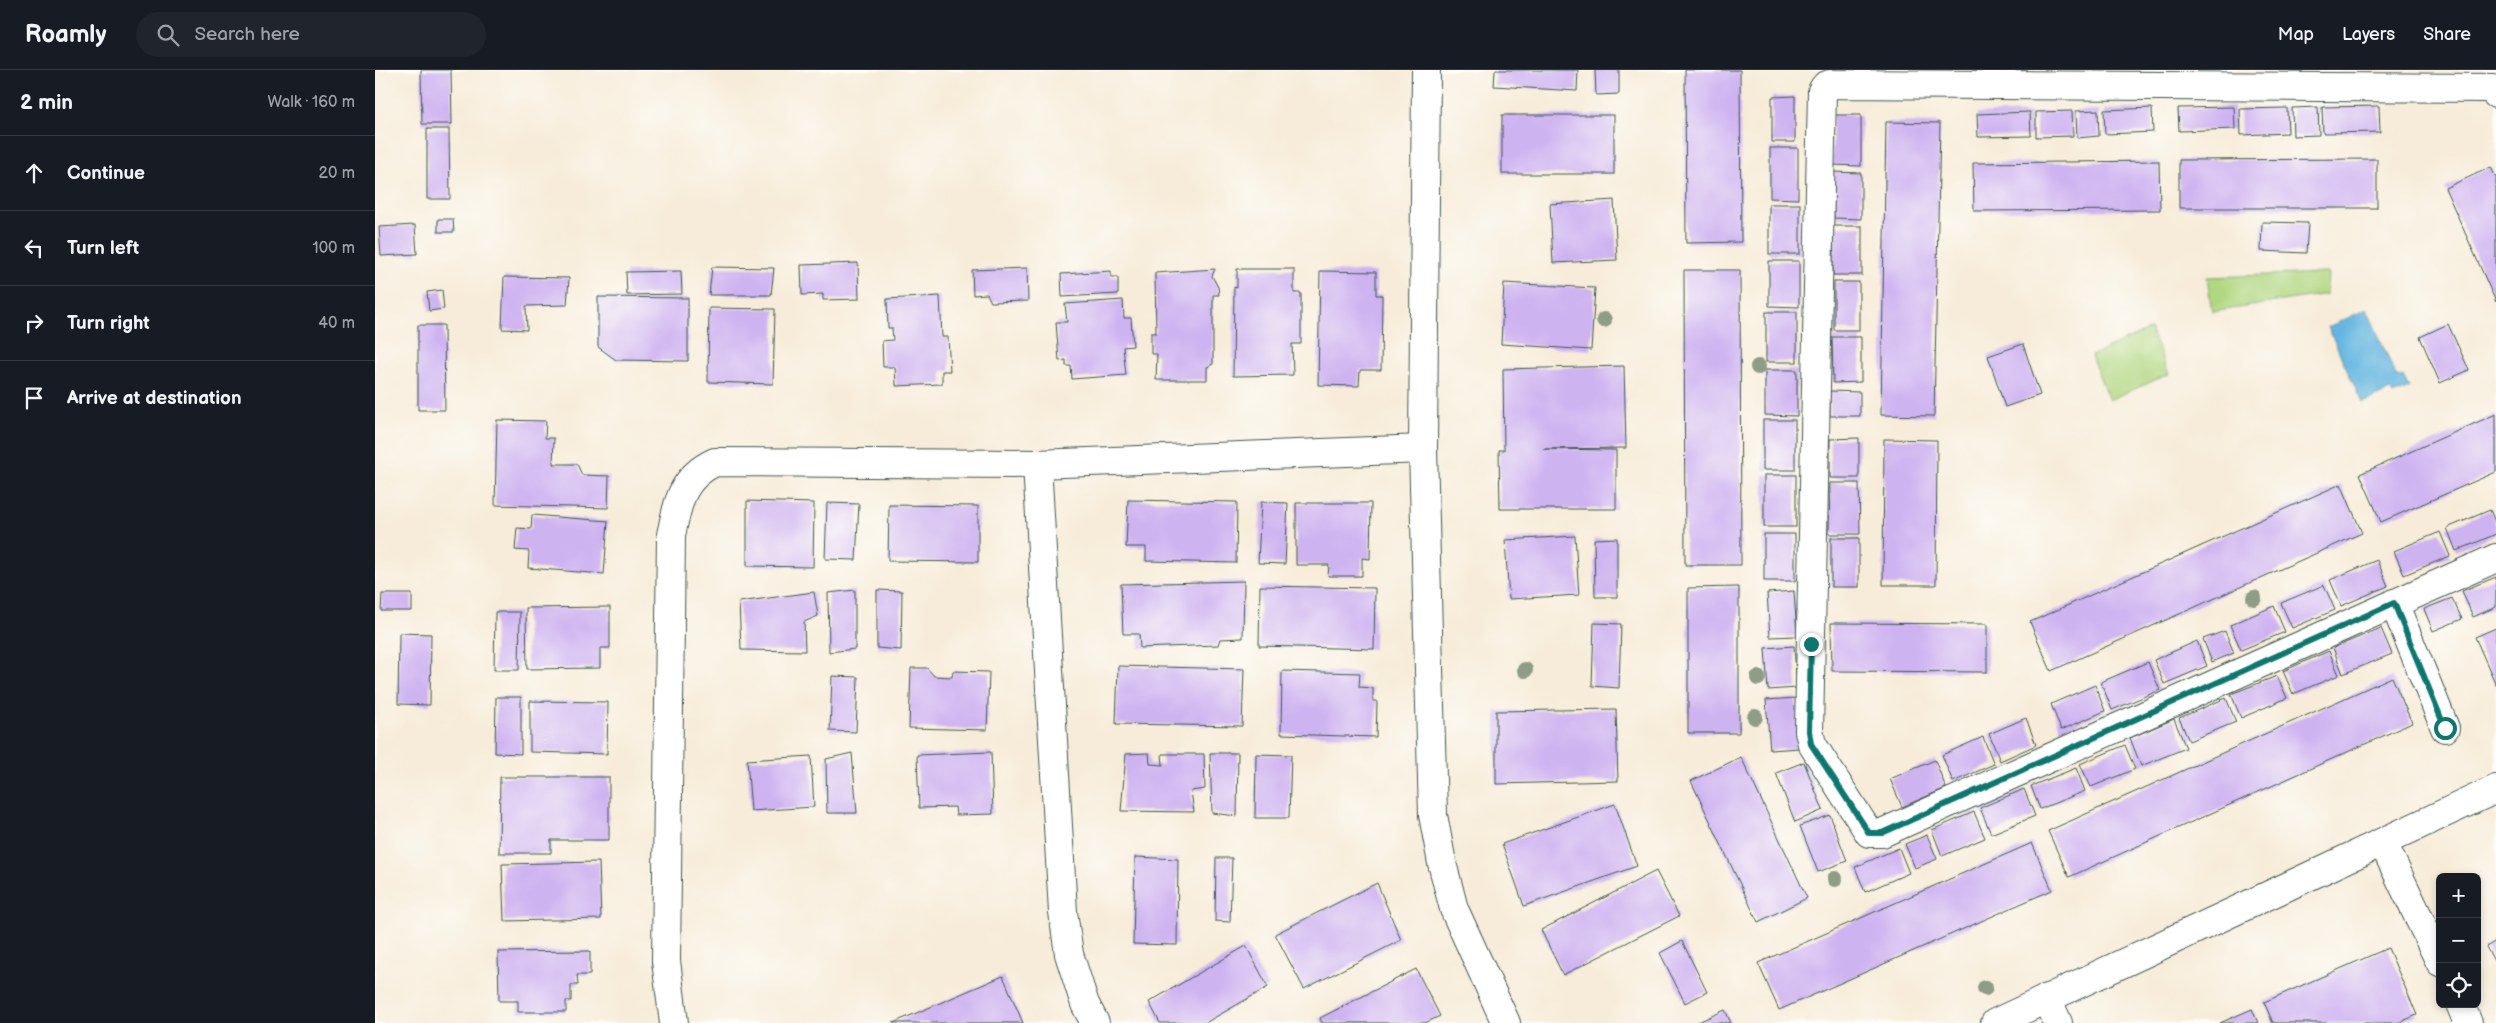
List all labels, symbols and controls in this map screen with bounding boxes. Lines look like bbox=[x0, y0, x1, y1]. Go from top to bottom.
search box bbox=[136, 12, 486, 57]
text: Roamly bbox=[25, 20, 106, 49]
icon: search bbox=[154, 21, 182, 49]
text: Search here bbox=[194, 23, 300, 46]
text: Map bbox=[2278, 24, 2314, 45]
text: Layers bbox=[2342, 24, 2395, 45]
text: Share bbox=[2423, 24, 2471, 45]
text: 2 min bbox=[20, 90, 73, 115]
text: Walk · 160 m bbox=[267, 93, 355, 112]
icon: ahead bbox=[20, 159, 48, 187]
text: Continue bbox=[67, 162, 145, 185]
text: 20 m bbox=[319, 164, 355, 183]
icon: left bbox=[20, 234, 48, 262]
text: Turn left bbox=[67, 237, 139, 260]
text: 100 m bbox=[312, 239, 355, 258]
icon: right bbox=[20, 309, 48, 337]
text: Turn right bbox=[67, 312, 150, 335]
text: 40 m bbox=[318, 314, 355, 333]
icon: arrive bbox=[20, 384, 48, 412]
text: Arrive at destination bbox=[67, 387, 242, 410]
route end bbox=[1800, 633, 1823, 656]
route start bbox=[2434, 717, 2457, 740]
map controls bbox=[2436, 873, 2481, 1008]
button: + bbox=[2436, 873, 2481, 918]
button: − bbox=[2436, 918, 2481, 963]
button: locate bbox=[2436, 963, 2481, 1008]

